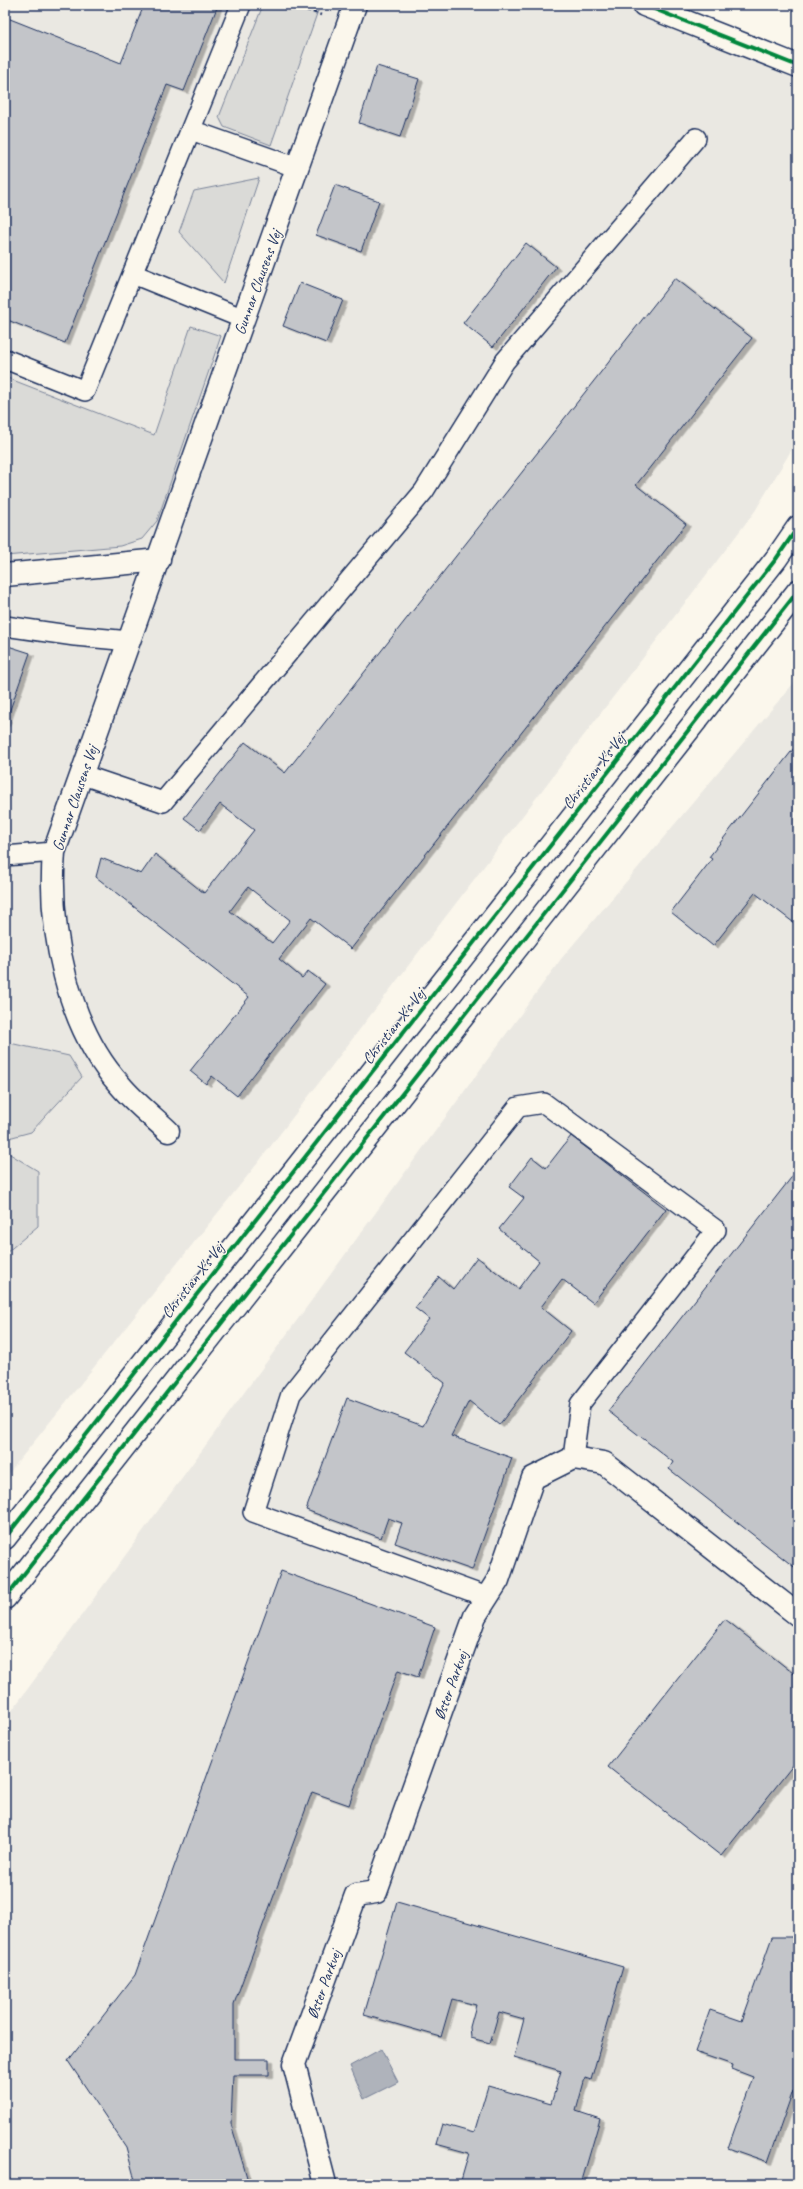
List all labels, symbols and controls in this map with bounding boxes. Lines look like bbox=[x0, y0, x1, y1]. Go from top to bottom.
street label: Gunnar Clausens Vej bbox=[230, 225, 287, 337]
street label: Christian X's Vej bbox=[558, 728, 631, 813]
street label: Gunnar Clausens Vej bbox=[48, 740, 103, 854]
street label: Christian X's Vej bbox=[358, 983, 431, 1068]
street label: Christian X's Vej bbox=[157, 1237, 230, 1322]
street label: Øster Parkvej bbox=[429, 1646, 473, 1723]
street label: Øster Parkvej bbox=[302, 1945, 346, 2022]

